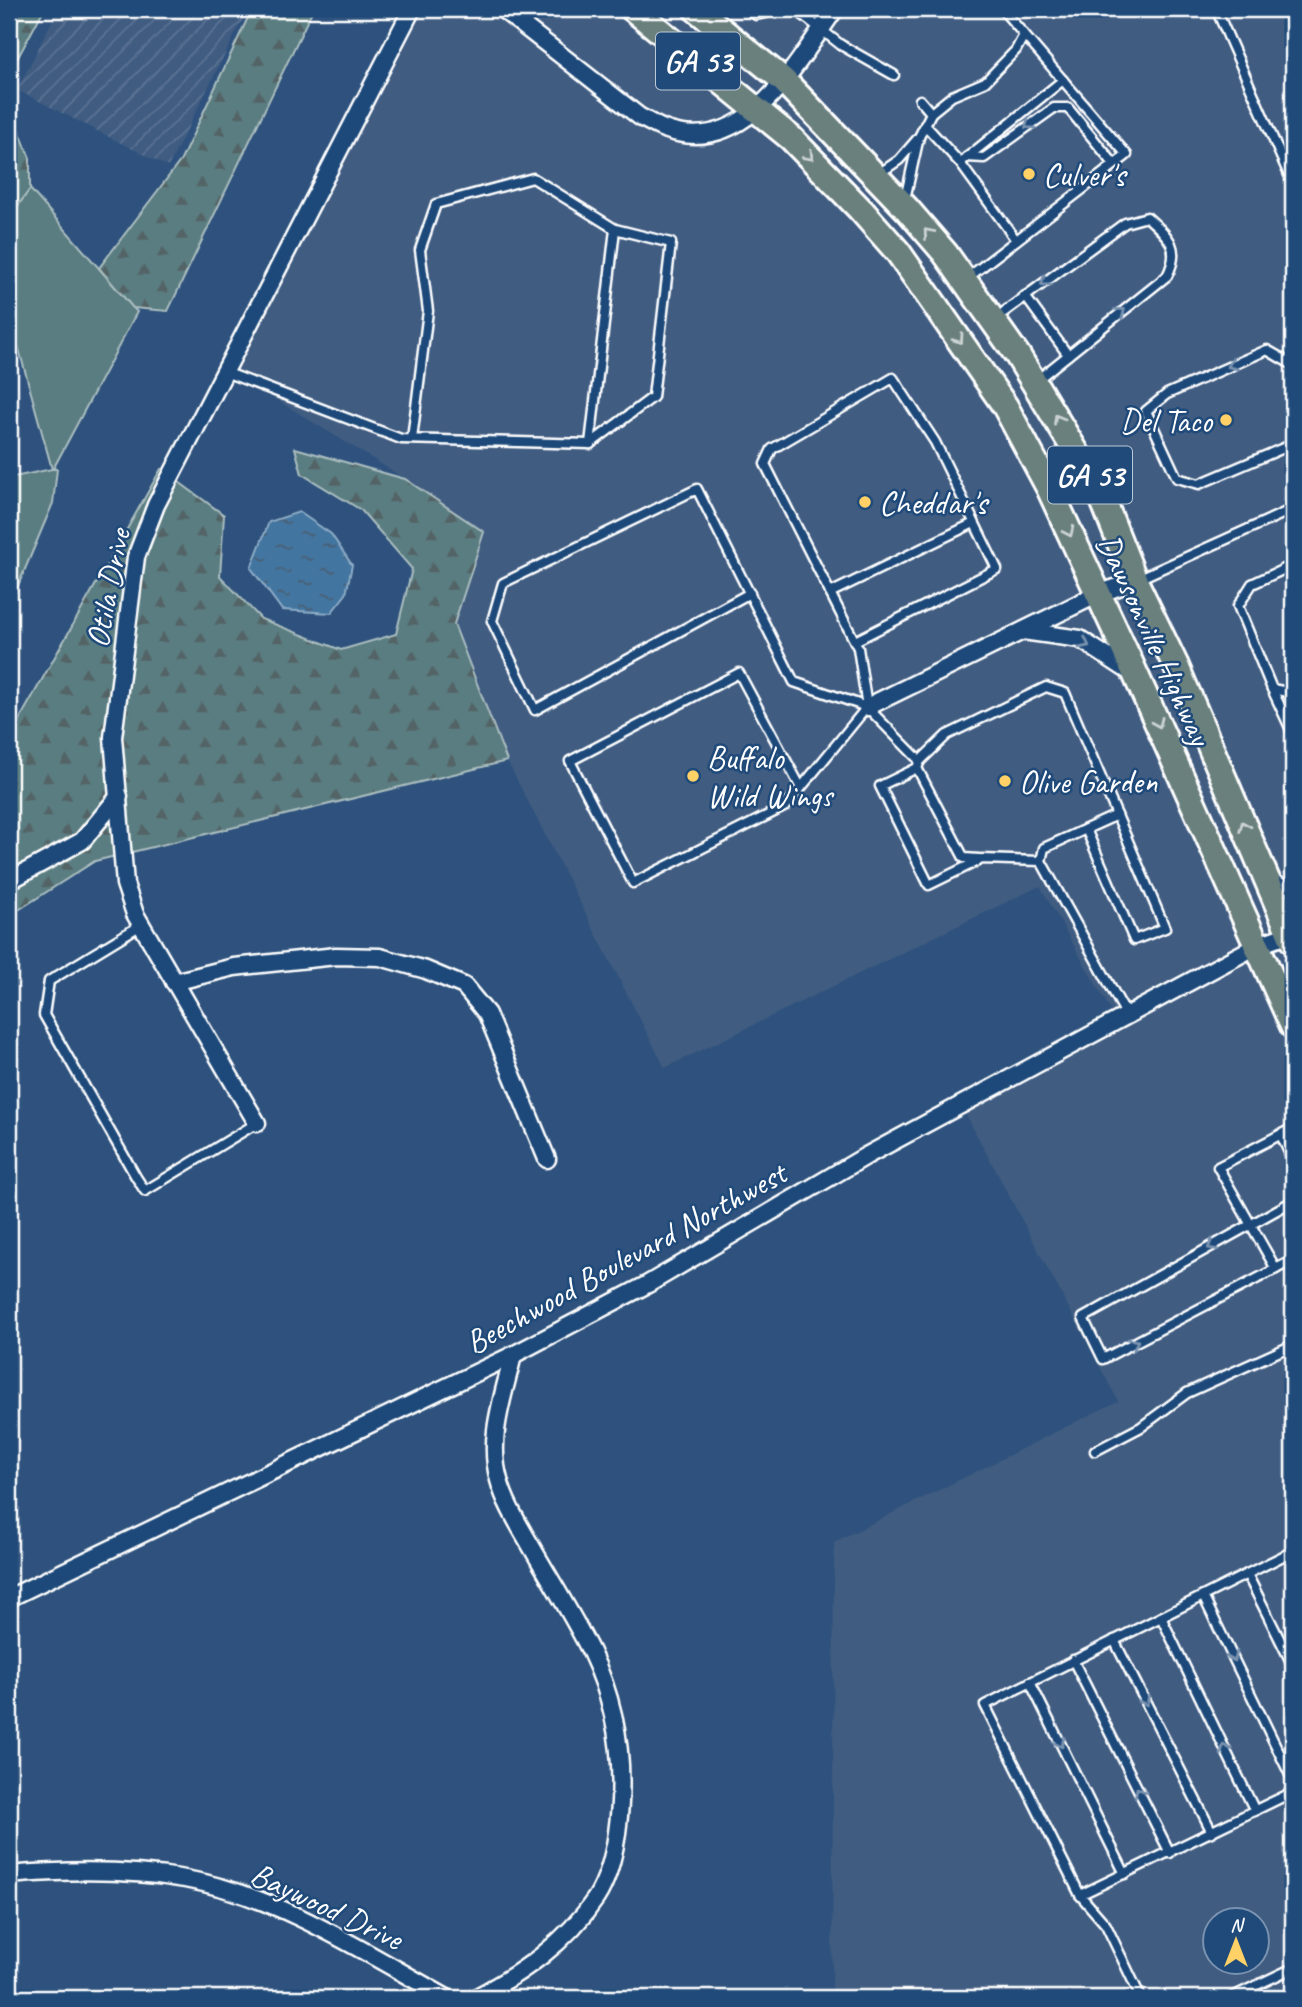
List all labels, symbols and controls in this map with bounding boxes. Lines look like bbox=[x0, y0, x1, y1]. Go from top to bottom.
road number: GA 53 bbox=[656, 32, 740, 90]
one-way arrow bbox=[1025, 117, 1037, 129]
one-way arrow bbox=[800, 148, 813, 161]
place label: Culver's bbox=[1043, 154, 1128, 196]
marker: Culver's bbox=[1021, 166, 1037, 182]
one-way arrow bbox=[924, 228, 936, 241]
one-way arrow bbox=[1040, 273, 1053, 286]
one-way arrow bbox=[1113, 307, 1126, 320]
one-way arrow bbox=[951, 331, 963, 344]
one-way arrow bbox=[1227, 357, 1239, 371]
place label: Del Taco bbox=[1120, 400, 1213, 442]
marker: Del Taco bbox=[1218, 412, 1234, 428]
one-way arrow bbox=[1053, 414, 1066, 427]
road number: GA 53 bbox=[1048, 447, 1132, 504]
place label: Cheddar's bbox=[879, 482, 990, 524]
marker: Cheddar's bbox=[857, 494, 873, 510]
street label: Otila Drive bbox=[76, 523, 140, 651]
one-way arrow bbox=[1061, 525, 1075, 537]
street label: Dawsonville Highway bbox=[1087, 527, 1223, 754]
one-way arrow bbox=[1078, 635, 1090, 649]
one-way arrow bbox=[1150, 716, 1164, 728]
place label: Buffalo Wild Wings bbox=[707, 737, 835, 817]
place label: Olive Garden bbox=[1019, 761, 1158, 803]
marker: Buffalo Wild Wings bbox=[685, 768, 701, 784]
marker: Olive Garden bbox=[997, 773, 1013, 789]
one-way arrow bbox=[1238, 821, 1252, 833]
street label: Beechwood Boulevard Northwest bbox=[458, 1151, 796, 1364]
one-way arrow bbox=[1207, 1238, 1219, 1251]
one-way arrow bbox=[1127, 1338, 1139, 1351]
one-way arrow bbox=[1224, 1650, 1238, 1662]
one-way arrow bbox=[1136, 1694, 1150, 1706]
one-way arrow bbox=[1052, 1736, 1066, 1748]
one-way arrow bbox=[1219, 1744, 1233, 1756]
one-way arrow bbox=[1134, 1787, 1148, 1799]
street label: Baywood Drive bbox=[244, 1852, 411, 1960]
north arrow bbox=[1200, 1906, 1270, 1976]
text: N bbox=[1230, 1913, 1245, 1937]

